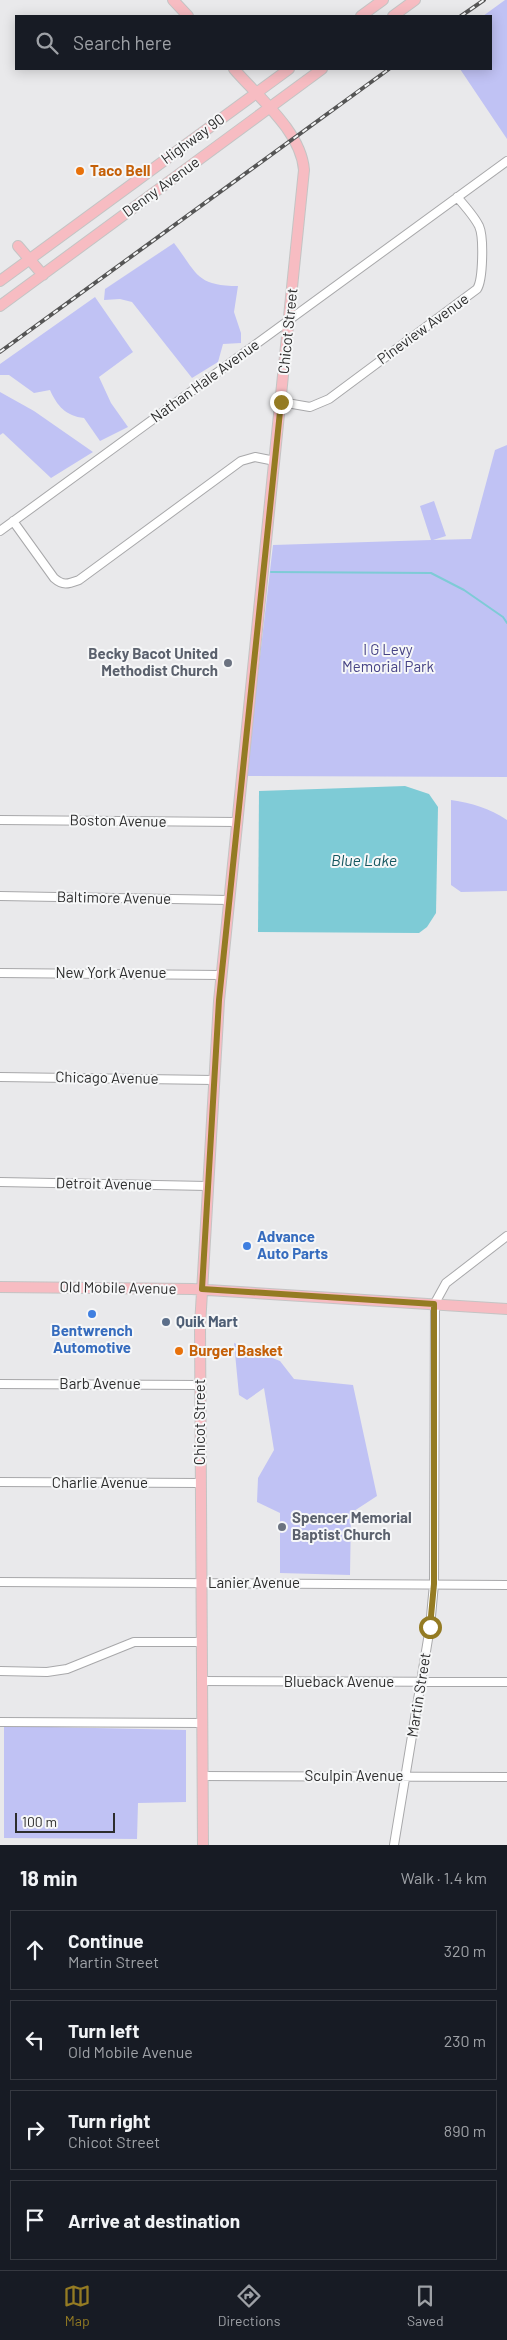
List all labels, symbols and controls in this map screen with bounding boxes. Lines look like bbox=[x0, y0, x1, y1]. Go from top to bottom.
search box bbox=[15, 15, 492, 70]
icon: search bbox=[33, 29, 61, 57]
text: Search here bbox=[73, 31, 172, 54]
street label: Highway 90 bbox=[157, 109, 228, 167]
street label: Denny Avenue bbox=[118, 152, 202, 220]
place label: Taco Bell bbox=[90, 161, 150, 179]
marker: Taco Bell bbox=[74, 165, 86, 177]
street label: Chicot Street bbox=[274, 287, 300, 375]
street label: Pineview Avenue bbox=[373, 289, 472, 367]
street label: Nathan Hale Avenue bbox=[147, 335, 262, 426]
route end bbox=[270, 391, 293, 414]
park label: I G Levy Memorial Park bbox=[342, 640, 435, 675]
place label: Becky Bacot United Methodist Church bbox=[88, 644, 218, 679]
marker: Becky Bacot United Methodist Church bbox=[222, 657, 234, 669]
street label: Boston Avenue bbox=[69, 810, 167, 830]
water label: Blue Lake bbox=[331, 850, 397, 869]
street label: Baltimore Avenue bbox=[57, 887, 171, 907]
street label: New York Avenue bbox=[55, 963, 167, 981]
street label: Chicago Avenue bbox=[55, 1067, 159, 1087]
street label: Detroit Avenue bbox=[56, 1173, 152, 1193]
place label: Advance Auto Parts bbox=[257, 1227, 328, 1262]
marker: Advance Auto Parts bbox=[241, 1240, 253, 1252]
street label: Old Mobile Avenue bbox=[59, 1277, 177, 1297]
marker: Bentwrench Automotive bbox=[86, 1308, 98, 1320]
place label: Quik Mart bbox=[176, 1312, 238, 1330]
marker: Quik Mart bbox=[160, 1316, 172, 1328]
place label: Bentwrench Automotive bbox=[51, 1321, 133, 1356]
place label: Burger Basket bbox=[189, 1341, 283, 1359]
marker: Burger Basket bbox=[173, 1345, 185, 1357]
street label: Barb Avenue bbox=[59, 1374, 141, 1392]
street label: Chicot Street bbox=[190, 1379, 208, 1465]
street label: Charlie Avenue bbox=[52, 1473, 148, 1491]
place label: Spencer Memorial Baptist Church bbox=[292, 1508, 412, 1543]
marker: Spencer Memorial Baptist Church bbox=[276, 1521, 288, 1533]
street label: Lanier Avenue bbox=[208, 1573, 300, 1591]
route start bbox=[419, 1616, 442, 1639]
street label: Martin Street bbox=[402, 1651, 434, 1738]
street label: Blueback Avenue bbox=[284, 1672, 394, 1690]
street label: Sculpin Avenue bbox=[305, 1766, 403, 1784]
scale bar bbox=[15, 1810, 115, 1833]
text: 100 m bbox=[22, 1813, 57, 1830]
text: 18 min bbox=[20, 1865, 77, 1890]
text: Walk · 1.4 km bbox=[401, 1868, 487, 1887]
text: Continue bbox=[68, 1929, 144, 1952]
icon: ahead bbox=[21, 1936, 49, 1964]
text: 320 m bbox=[444, 1941, 486, 1960]
text: Martin Street bbox=[68, 1952, 159, 1971]
text: Turn left bbox=[68, 2019, 139, 2042]
icon: left bbox=[21, 2026, 49, 2054]
text: 230 m bbox=[444, 2031, 486, 2050]
text: Old Mobile Avenue bbox=[68, 2042, 193, 2061]
text: Turn right bbox=[68, 2109, 150, 2132]
icon: right bbox=[21, 2116, 49, 2144]
text: 890 m bbox=[444, 2121, 486, 2140]
text: Chicot Street bbox=[68, 2132, 160, 2151]
icon: arrive bbox=[21, 2206, 49, 2234]
text: Arrive at destination bbox=[68, 2209, 240, 2232]
tab: Map bbox=[63, 2282, 91, 2329]
tab: Directions bbox=[218, 2282, 280, 2329]
tab: Saved bbox=[407, 2282, 444, 2329]

